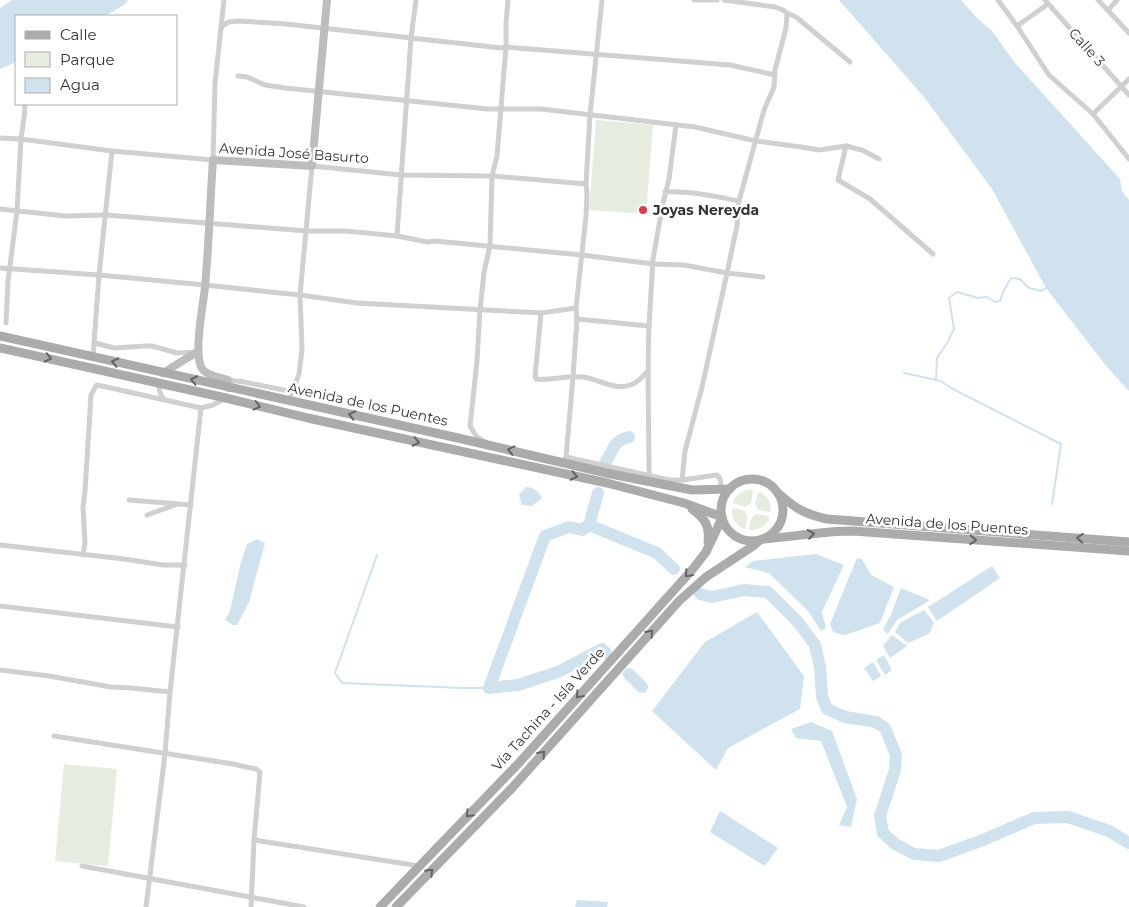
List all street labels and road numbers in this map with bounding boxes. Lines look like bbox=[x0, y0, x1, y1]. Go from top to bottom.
street label: Calle 3 bbox=[1065, 24, 1109, 70]
street label: Avenida José Basurto bbox=[219, 139, 370, 167]
street label: Avenida de los Puentes bbox=[286, 378, 450, 430]
street label: Avenida de los Puentes bbox=[865, 509, 1029, 539]
street label: Vía Tachina - Isla Verde bbox=[488, 643, 608, 775]

